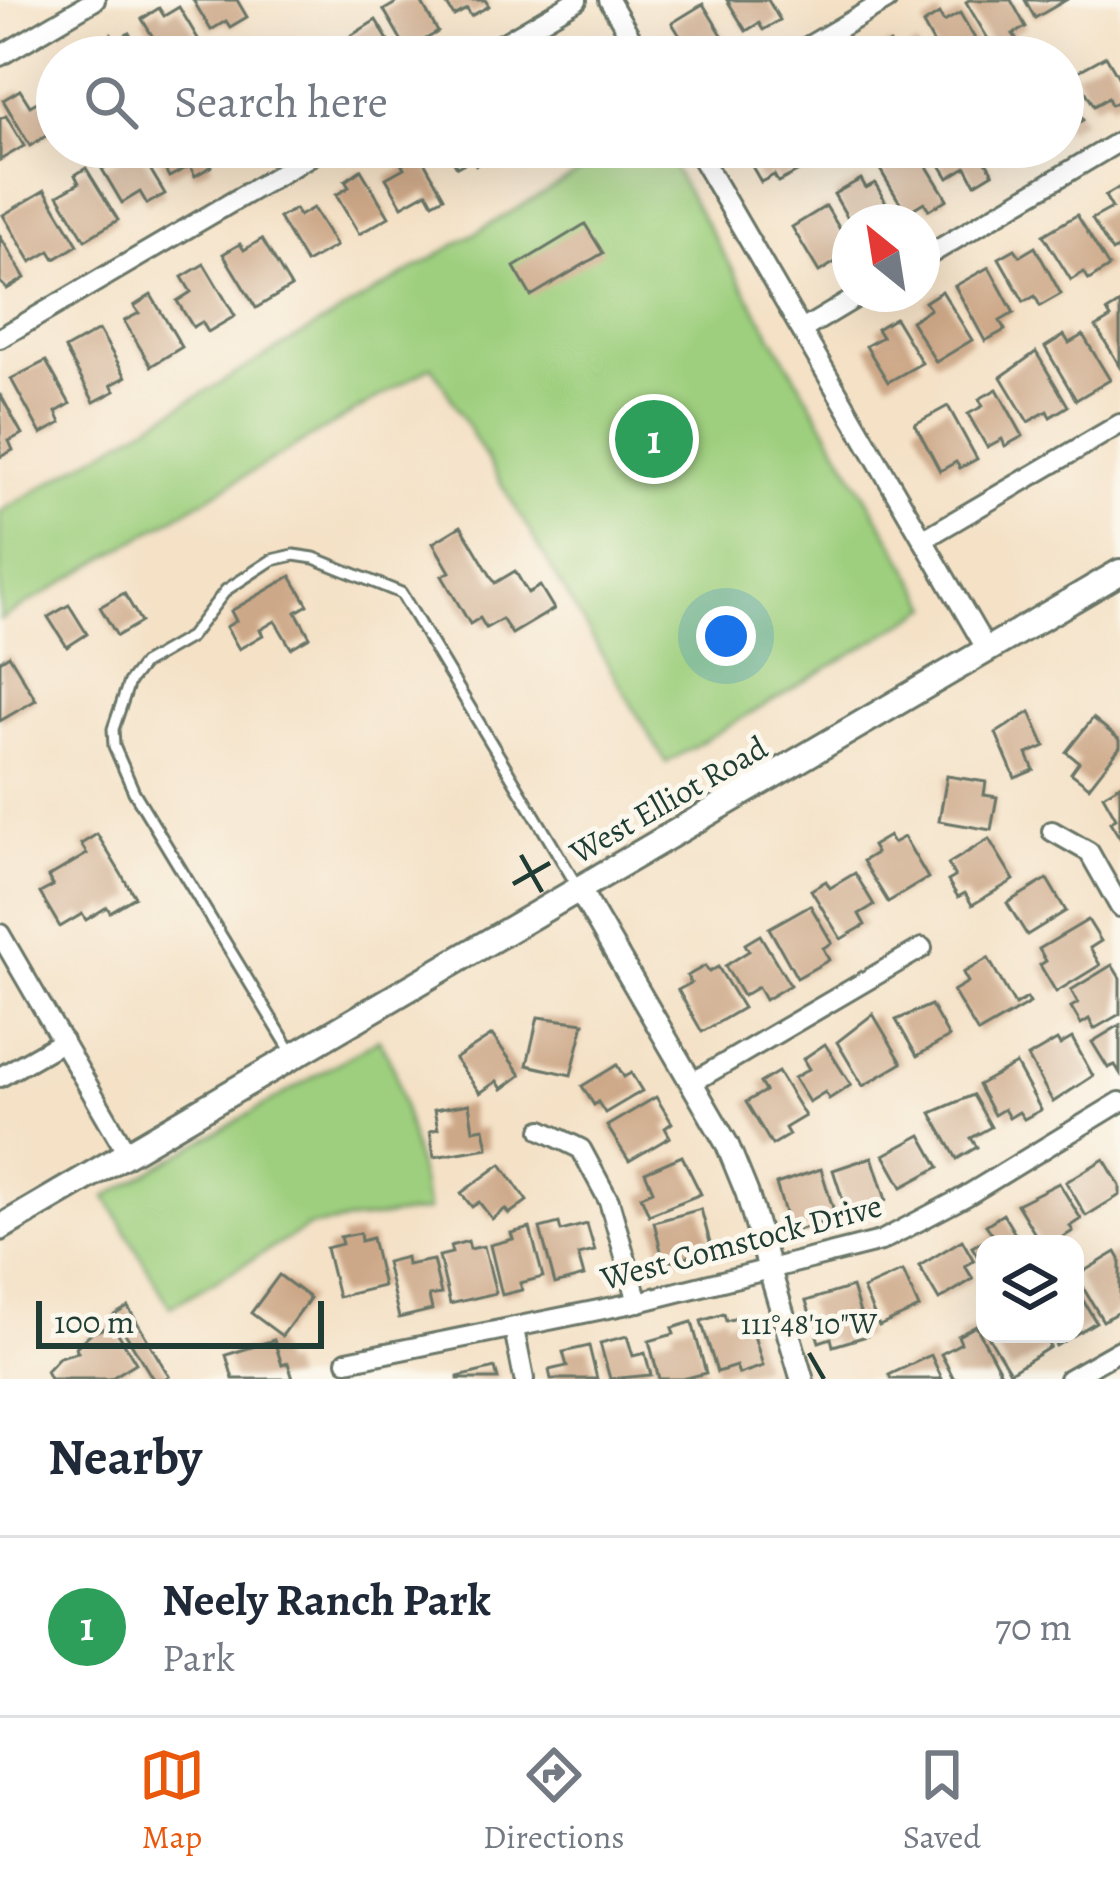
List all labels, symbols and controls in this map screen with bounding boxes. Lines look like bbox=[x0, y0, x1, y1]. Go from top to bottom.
search box bbox=[36, 36, 1084, 168]
icon: search bbox=[78, 69, 144, 135]
text: Search here bbox=[174, 71, 388, 133]
north arrow bbox=[832, 204, 940, 312]
pin: 1 bbox=[615, 394, 693, 484]
your location bbox=[696, 606, 756, 666]
street label: West Elliot Road bbox=[560, 725, 776, 875]
street label: West Comstock Drive bbox=[595, 1182, 887, 1301]
map controls bbox=[976, 1235, 1084, 1343]
button: layers bbox=[976, 1235, 1084, 1343]
scale bar bbox=[36, 1295, 324, 1348]
text: 100 m bbox=[54, 1299, 134, 1344]
text: 111°48'10"W bbox=[741, 1304, 877, 1344]
text: Nearby bbox=[48, 1422, 202, 1492]
text: Neely Ranch Park bbox=[162, 1569, 491, 1631]
text: 1 bbox=[80, 1600, 94, 1653]
text: 70 m bbox=[995, 1600, 1072, 1653]
text: Park bbox=[162, 1631, 235, 1684]
tab: Map bbox=[139, 1742, 205, 1859]
tab: Directions bbox=[483, 1742, 625, 1859]
tab: Saved bbox=[903, 1742, 981, 1859]

